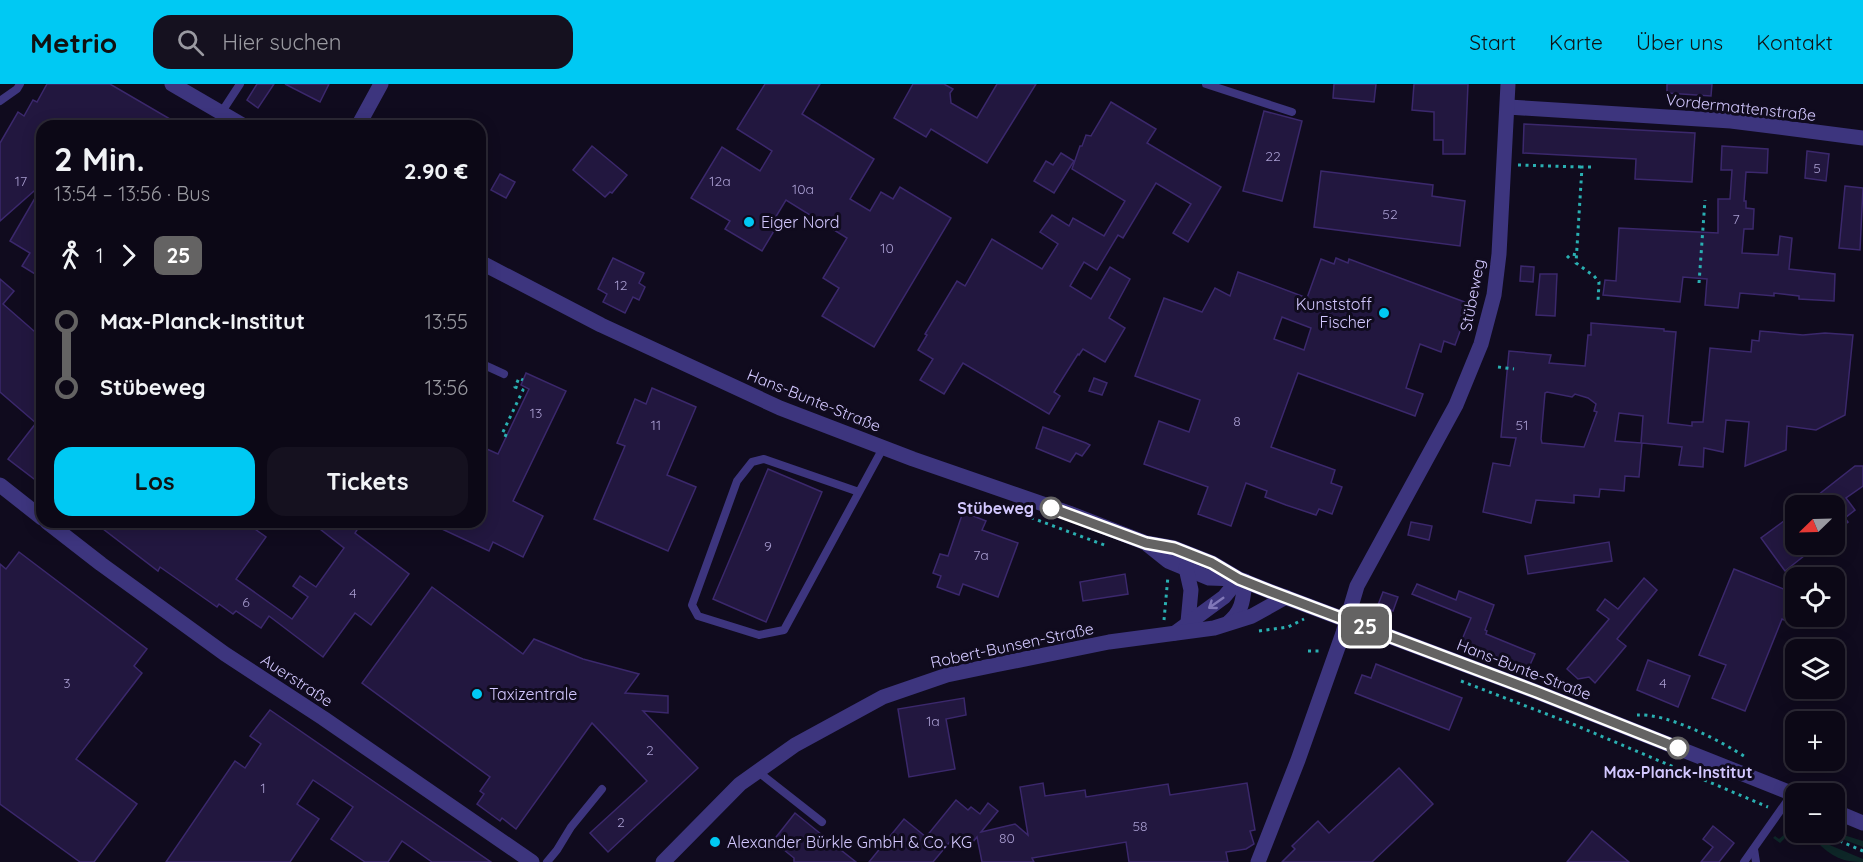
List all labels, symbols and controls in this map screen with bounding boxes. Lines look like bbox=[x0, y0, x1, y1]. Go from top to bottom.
search box bbox=[153, 15, 573, 69]
text: Metrio bbox=[30, 25, 117, 60]
icon: search bbox=[174, 26, 207, 59]
text: Hier suchen bbox=[222, 28, 341, 56]
text: Start bbox=[1469, 29, 1516, 55]
text: Karte bbox=[1549, 29, 1603, 55]
text: Über uns bbox=[1636, 29, 1723, 55]
text: Kontakt bbox=[1756, 29, 1833, 55]
street label: Vordermattenstraße bbox=[1665, 89, 1817, 125]
text: 2 Min. bbox=[54, 138, 145, 179]
house number: 22 bbox=[1265, 147, 1281, 165]
text: 2.90 € bbox=[404, 157, 468, 185]
house number: 5 bbox=[1813, 159, 1821, 177]
house number: 17 bbox=[15, 172, 27, 190]
house number: 12a bbox=[709, 172, 731, 190]
house number: 10a bbox=[792, 180, 814, 198]
text: 13:54 – 13:56 · Bus bbox=[54, 181, 210, 206]
house number: 52 bbox=[1382, 205, 1398, 223]
house number: 7 bbox=[1732, 210, 1740, 228]
place label: Eiger Nord bbox=[761, 212, 840, 232]
marker: Eiger Nord bbox=[742, 215, 756, 229]
icon: walk bbox=[54, 239, 87, 272]
icon: forward bbox=[112, 239, 145, 272]
house number: 10 bbox=[880, 239, 894, 257]
text: 25 bbox=[166, 242, 190, 268]
text: 1 bbox=[96, 243, 103, 268]
street label: Stübeweg bbox=[1455, 257, 1489, 333]
house number: 12 bbox=[615, 276, 628, 294]
place label: Kunststoff Fischer bbox=[1296, 294, 1372, 332]
marker: Kunststoff Fischer bbox=[1377, 306, 1391, 320]
text: Max-Planck-Institut bbox=[100, 307, 305, 335]
text: 13:55 bbox=[425, 309, 468, 334]
street label: Hans-Bunte-Straße bbox=[744, 364, 884, 436]
text: Stübeweg bbox=[100, 373, 206, 401]
text: 13:56 bbox=[425, 375, 468, 400]
house number: 13 bbox=[530, 404, 542, 422]
house number: 8 bbox=[1233, 412, 1241, 430]
house number: 11 bbox=[651, 416, 661, 434]
house number: 51 bbox=[1516, 416, 1528, 434]
button: Los bbox=[54, 447, 255, 516]
button: Tickets bbox=[267, 447, 468, 516]
north arrow bbox=[1785, 495, 1845, 555]
map controls bbox=[1785, 495, 1845, 843]
marker: Stübeweg bbox=[1040, 497, 1062, 519]
place label: Stübeweg bbox=[957, 498, 1034, 518]
house number: 9 bbox=[764, 537, 772, 555]
house number: 7a bbox=[973, 546, 989, 564]
button: locate bbox=[1785, 567, 1845, 627]
house number: 4 bbox=[349, 584, 357, 602]
house number: 6 bbox=[242, 593, 250, 611]
one-way arrow bbox=[1208, 597, 1225, 609]
line badge: 25 bbox=[1338, 606, 1392, 646]
text: 25 bbox=[1353, 613, 1377, 639]
street label: Robert-Bunsen-Straße bbox=[928, 618, 1096, 672]
street label: Hans-Bunte-Straße bbox=[1454, 634, 1594, 704]
button: layers bbox=[1785, 639, 1845, 699]
street label: Auerstraße bbox=[257, 649, 337, 711]
house number: 3 bbox=[63, 674, 71, 692]
house number: 4 bbox=[1659, 674, 1667, 692]
place label: Taxizentrale bbox=[489, 684, 577, 704]
marker: Taxizentrale bbox=[470, 687, 484, 701]
button: + bbox=[1785, 711, 1845, 771]
house number: 1a bbox=[926, 712, 940, 730]
marker: Max-Planck-Institut bbox=[1667, 737, 1689, 759]
house number: 2 bbox=[646, 741, 654, 759]
place label: Max-Planck-Institut bbox=[1603, 762, 1753, 782]
house number: 1 bbox=[260, 779, 266, 797]
button: − bbox=[1785, 783, 1845, 843]
house number: 2 bbox=[617, 813, 625, 831]
house number: 58 bbox=[1132, 817, 1148, 835]
house number: 80 bbox=[999, 829, 1015, 847]
place label: Alexander Bürkle GmbH & Co. KG bbox=[727, 832, 972, 852]
marker: Alexander Bürkle GmbH & Co. KG bbox=[708, 835, 722, 849]

